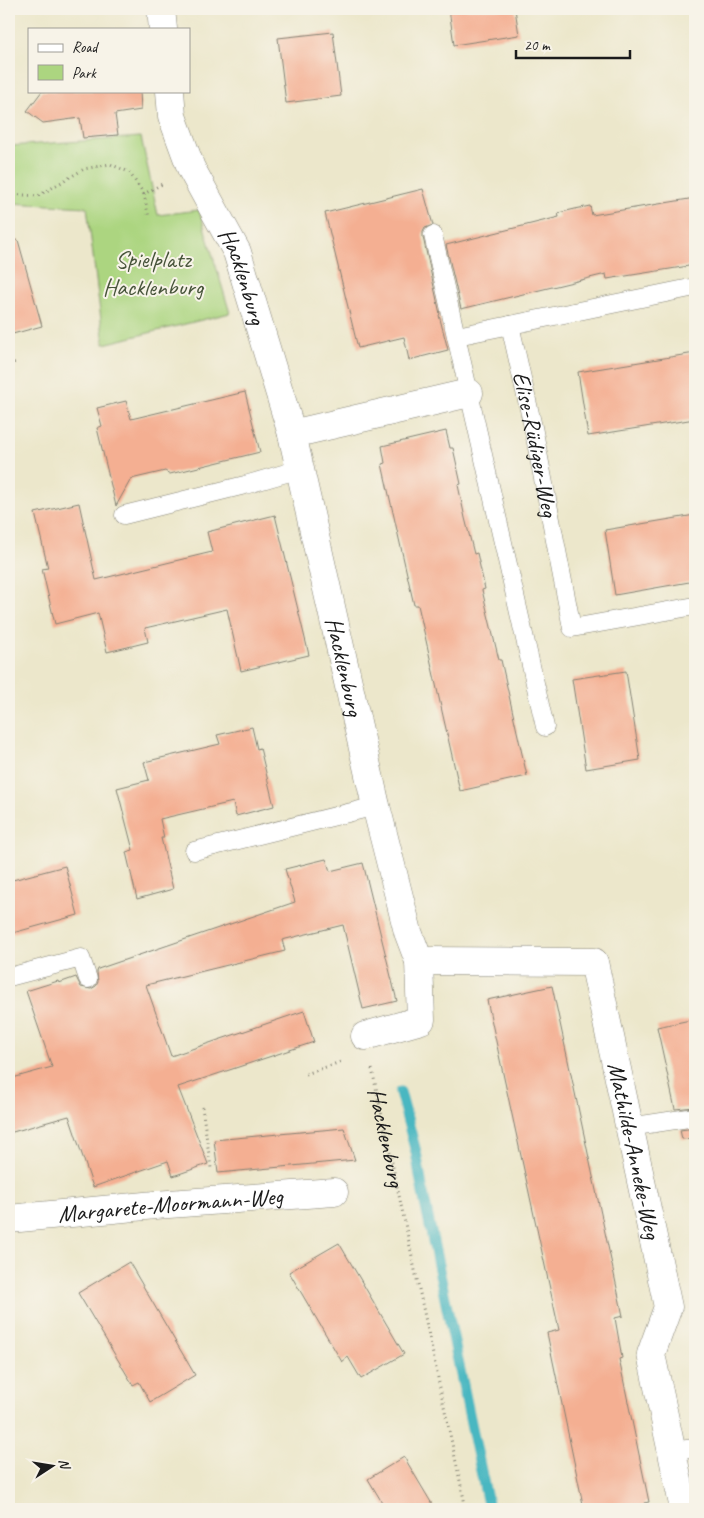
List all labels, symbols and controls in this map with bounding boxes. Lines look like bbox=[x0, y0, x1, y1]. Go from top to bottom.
legend bbox=[28, 28, 190, 92]
scale bar bbox=[516, 28, 630, 60]
text: 20 m bbox=[524, 36, 551, 55]
text: Road bbox=[72, 38, 99, 57]
text: Park bbox=[72, 64, 97, 83]
street label: Hacklenburg bbox=[212, 222, 273, 330]
park label: Spielplatz Hacklenburg bbox=[103, 244, 205, 302]
street label: Elise-Rüdiger-Weg bbox=[506, 369, 565, 521]
street label: Hacklenburg bbox=[319, 614, 371, 721]
street label: Mathilde-Anneke-Weg bbox=[601, 1060, 668, 1243]
street label: Hacklenburg bbox=[361, 1085, 412, 1191]
street label: Margarete-Moormann-Weg bbox=[57, 1181, 285, 1229]
north arrow bbox=[28, 1440, 78, 1490]
text: N bbox=[55, 1457, 74, 1472]

